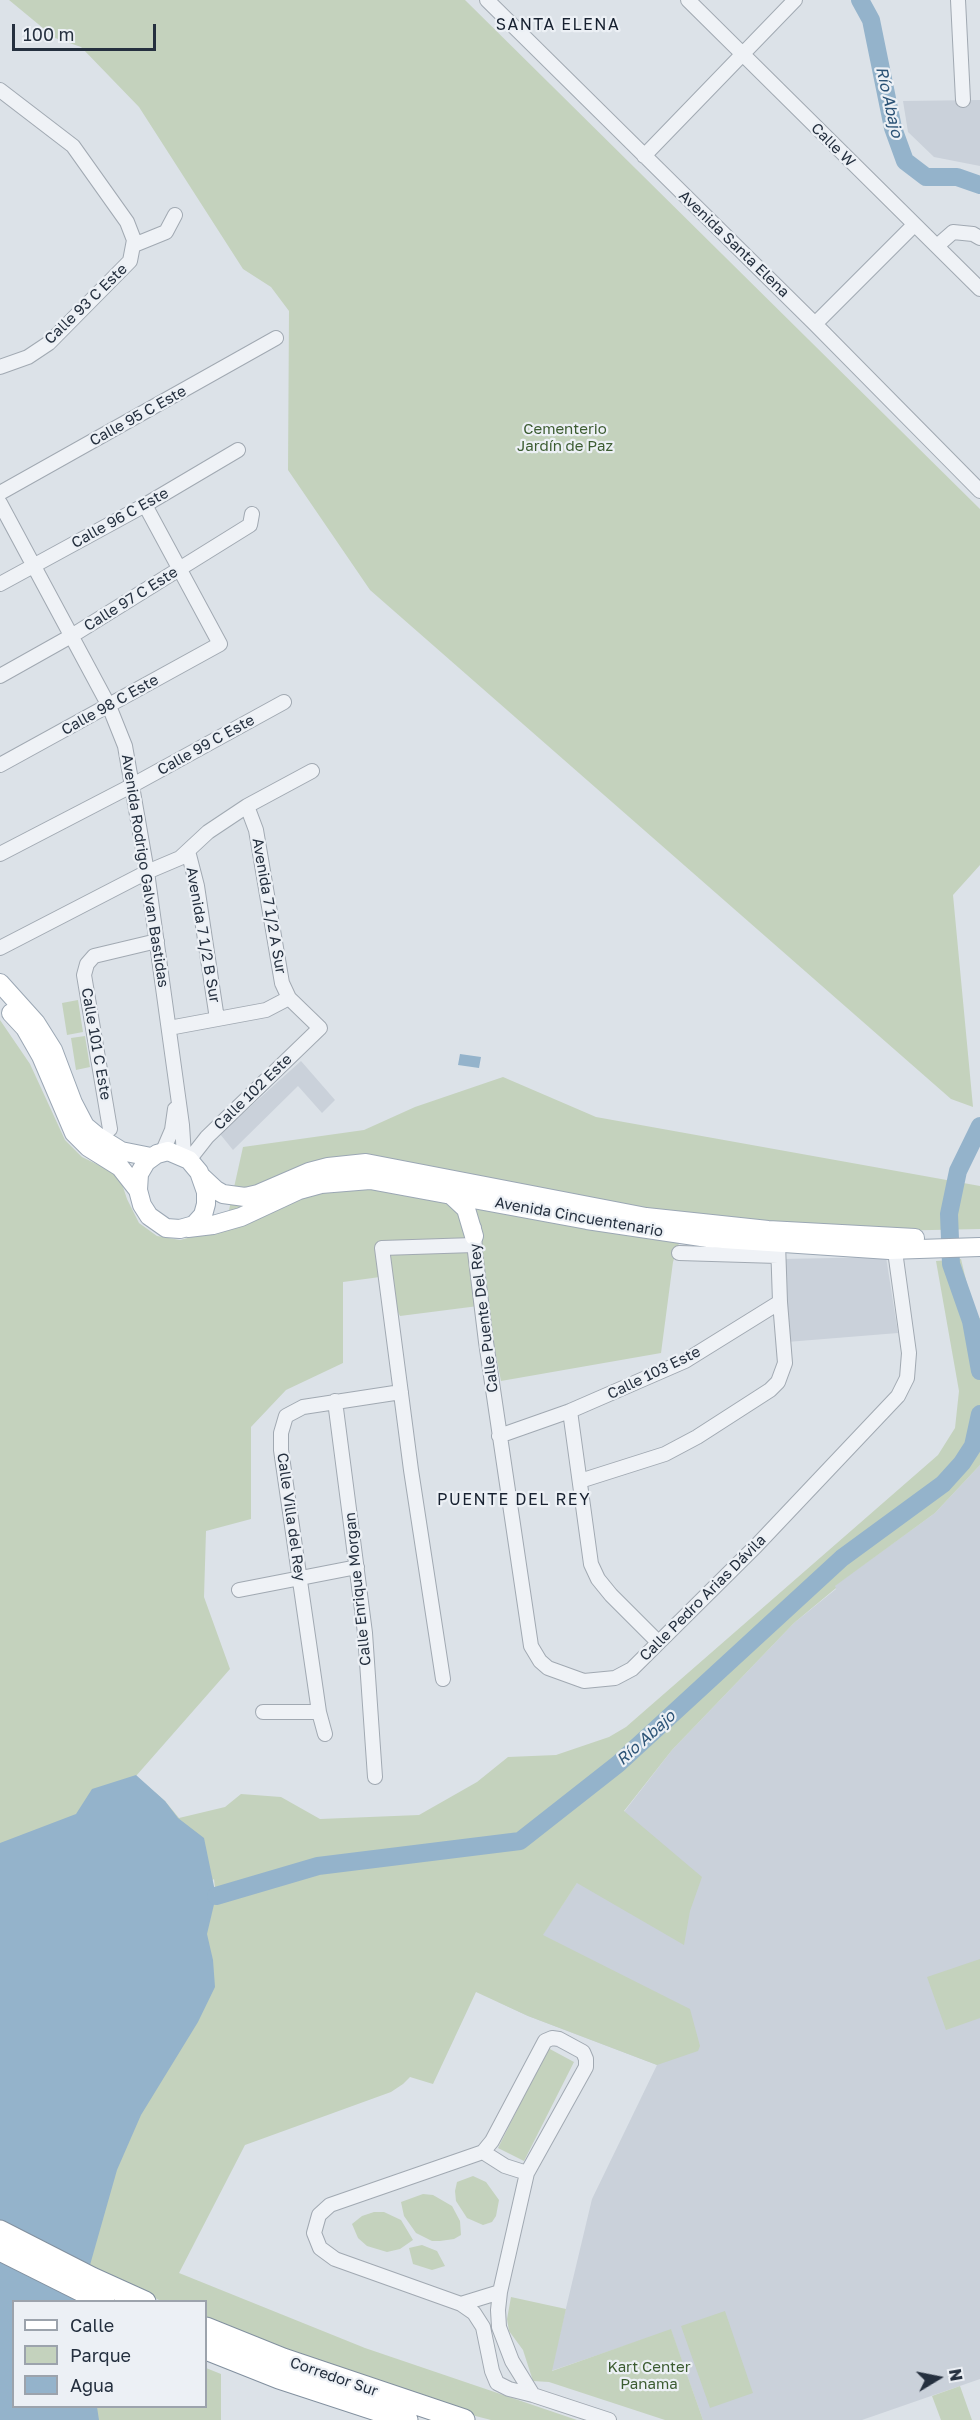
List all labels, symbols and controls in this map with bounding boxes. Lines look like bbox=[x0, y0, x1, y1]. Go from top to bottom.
scale bar bbox=[15, 12, 159, 50]
district label: SANTA ELENA bbox=[496, 15, 620, 35]
text: 100 m bbox=[23, 23, 74, 45]
water label: Río Abajo bbox=[872, 65, 906, 139]
street label: Calle W bbox=[807, 119, 859, 171]
street label: Avenida Santa Elena bbox=[675, 187, 793, 301]
street label: Calle 93 C Este bbox=[41, 260, 131, 348]
street label: Calle 95 C Este bbox=[86, 382, 190, 450]
park label: Cementerio Jardín de Paz bbox=[517, 420, 613, 455]
street label: Calle 96 C Este bbox=[68, 484, 172, 552]
street label: Calle 97 C Este bbox=[81, 563, 181, 635]
street label: Calle 98 C Este bbox=[58, 671, 162, 739]
street label: Calle 99 C Este bbox=[154, 711, 258, 779]
street label: Avenida Rodrigo Galvan Bastidas bbox=[118, 753, 172, 989]
street label: Avenida 7 1/2 A Sur bbox=[248, 837, 290, 975]
street label: Avenida 7 1/2 B Sur bbox=[182, 866, 224, 1004]
street label: Calle 101 C Este bbox=[77, 986, 115, 1102]
street label: Calle 102 Este bbox=[210, 1050, 296, 1134]
street label: Avenida Cincuentenario bbox=[494, 1193, 664, 1241]
street label: Calle Puente Del Rey bbox=[466, 1242, 502, 1394]
street label: Calle 103 Este bbox=[604, 1343, 704, 1403]
street label: Calle Villa del Rey bbox=[273, 1451, 309, 1583]
district label: PUENTE DEL REY bbox=[437, 1490, 591, 1510]
street label: Calle Enrique Morgan bbox=[341, 1511, 375, 1667]
street label: Calle Pedro Arias Dávila bbox=[636, 1531, 770, 1665]
water label: Río Abajo bbox=[613, 1707, 679, 1769]
legend bbox=[12, 2300, 207, 2408]
text: Calle bbox=[70, 2314, 114, 2336]
text: Parque bbox=[70, 2344, 131, 2366]
north arrow bbox=[908, 2348, 968, 2408]
street label: Corredor Sur bbox=[288, 2354, 380, 2400]
park label: Kart Center Panama bbox=[607, 2358, 691, 2393]
text: N bbox=[945, 2367, 967, 2383]
text: Agua bbox=[70, 2374, 114, 2396]

